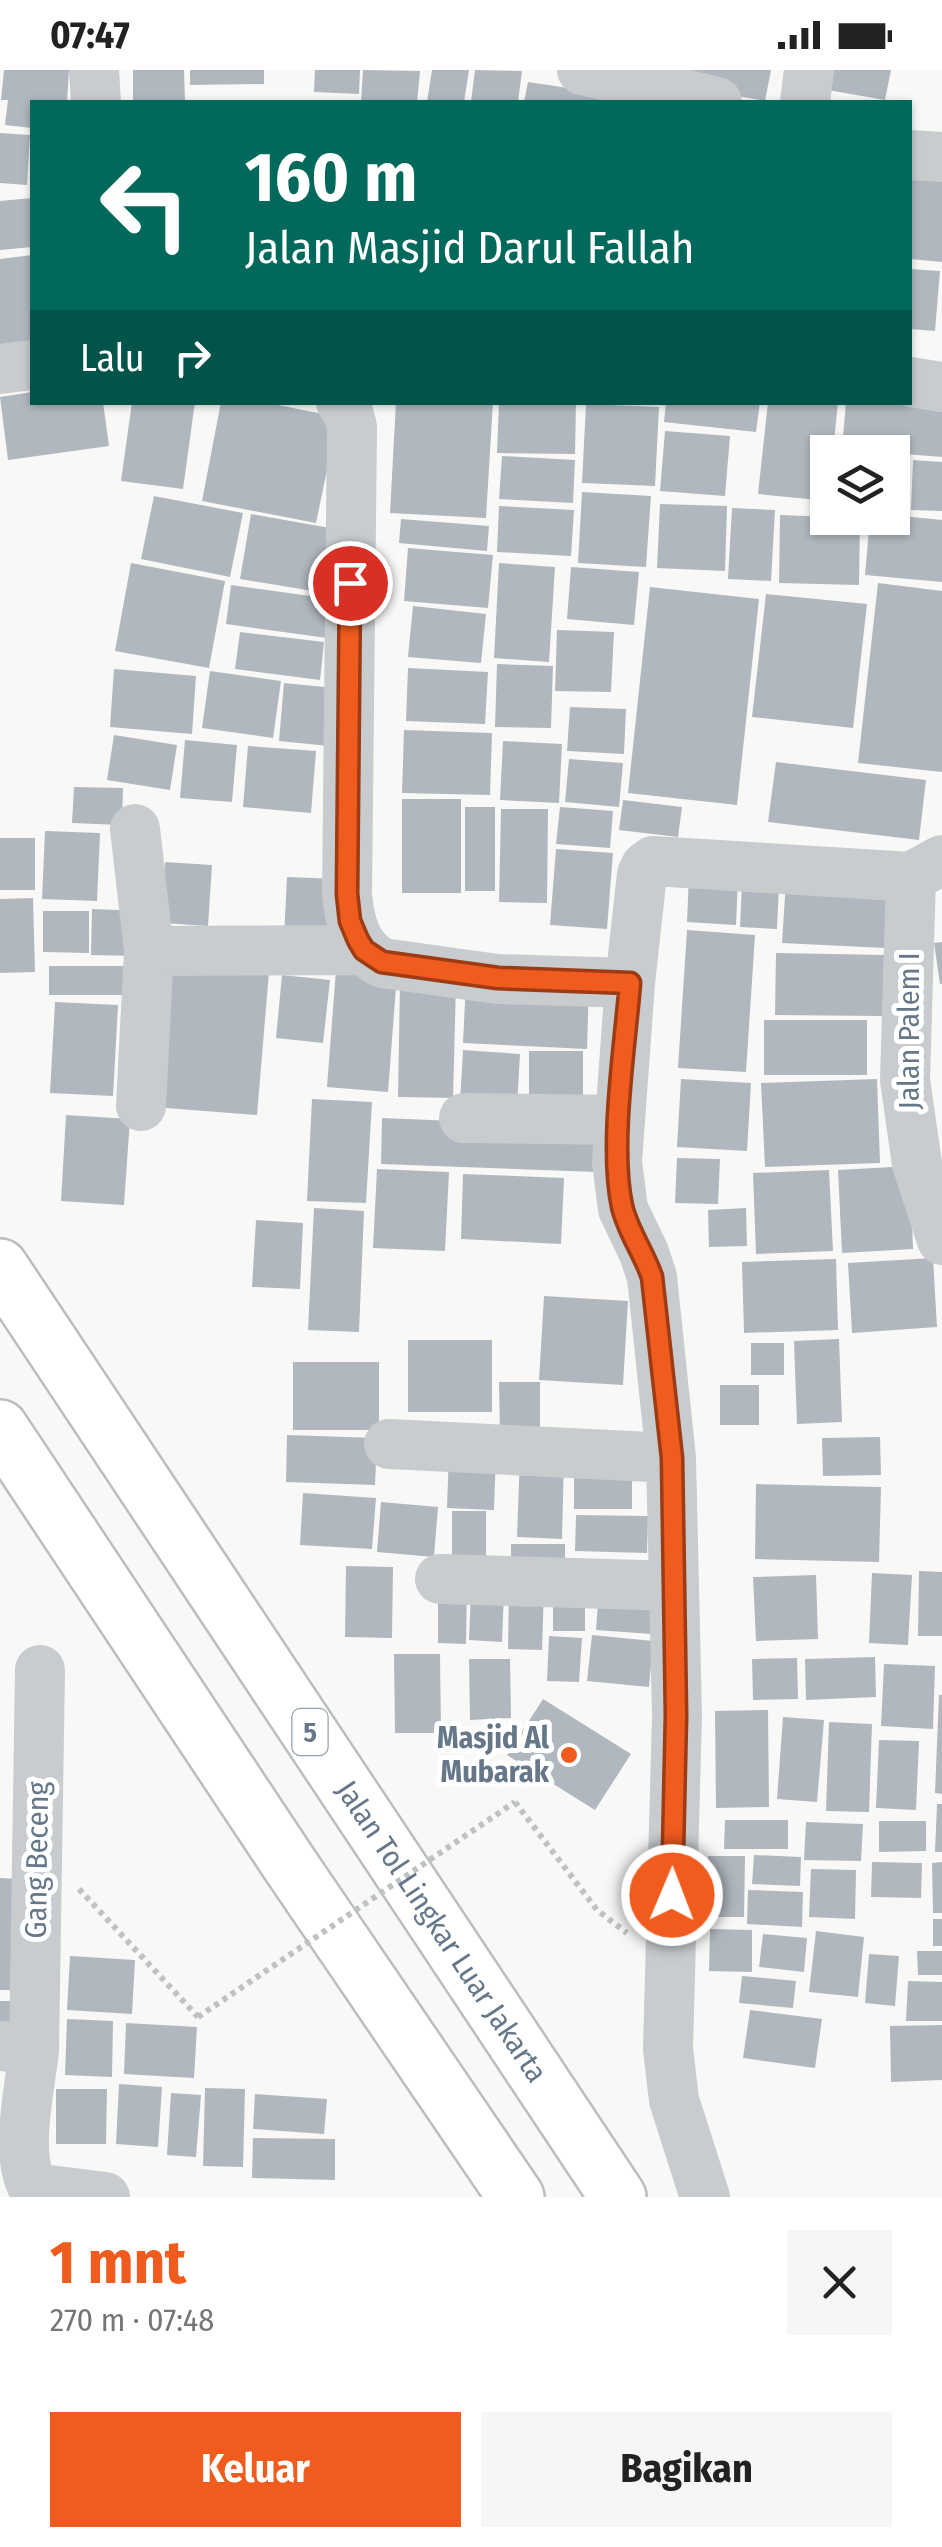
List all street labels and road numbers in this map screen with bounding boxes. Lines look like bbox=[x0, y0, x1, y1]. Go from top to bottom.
street label: Jalan Palem I bbox=[891, 952, 927, 1110]
road number: 5 bbox=[292, 1709, 328, 1755]
street label: Jalan Tol Lingkar Luar Jakarta bbox=[329, 1774, 555, 2089]
street label: Gang Beceng bbox=[18, 1780, 56, 1939]

